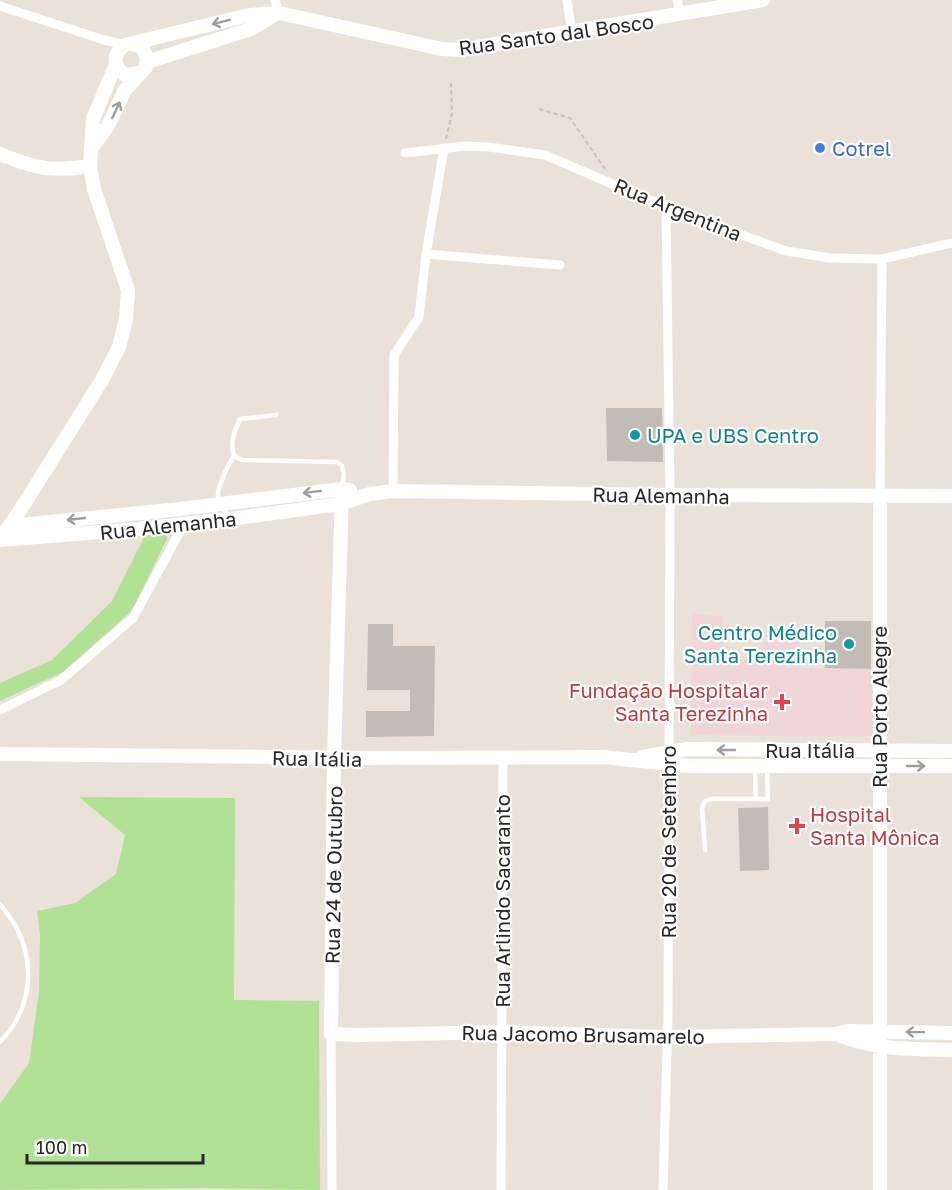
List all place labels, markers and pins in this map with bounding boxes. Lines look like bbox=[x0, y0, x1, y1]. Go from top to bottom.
place label: Cotrel bbox=[832, 136, 891, 160]
marker: Cotrel bbox=[813, 141, 827, 155]
place label: UPA e UBS Centro bbox=[647, 423, 819, 447]
marker: UPA e UBS Centro bbox=[628, 428, 642, 442]
place label: Centro Médico Santa Terezinha bbox=[684, 620, 837, 667]
marker: Centro Médico Santa Terezinha bbox=[842, 637, 856, 651]
place label: Fundação Hospitalar Santa Terezinha bbox=[569, 678, 768, 725]
marker: Fundação Hospitalar Santa Terezinha bbox=[773, 693, 791, 711]
place label: Hospital Santa Mônica bbox=[810, 802, 940, 849]
marker: Hospital Santa Mônica bbox=[788, 817, 806, 835]

